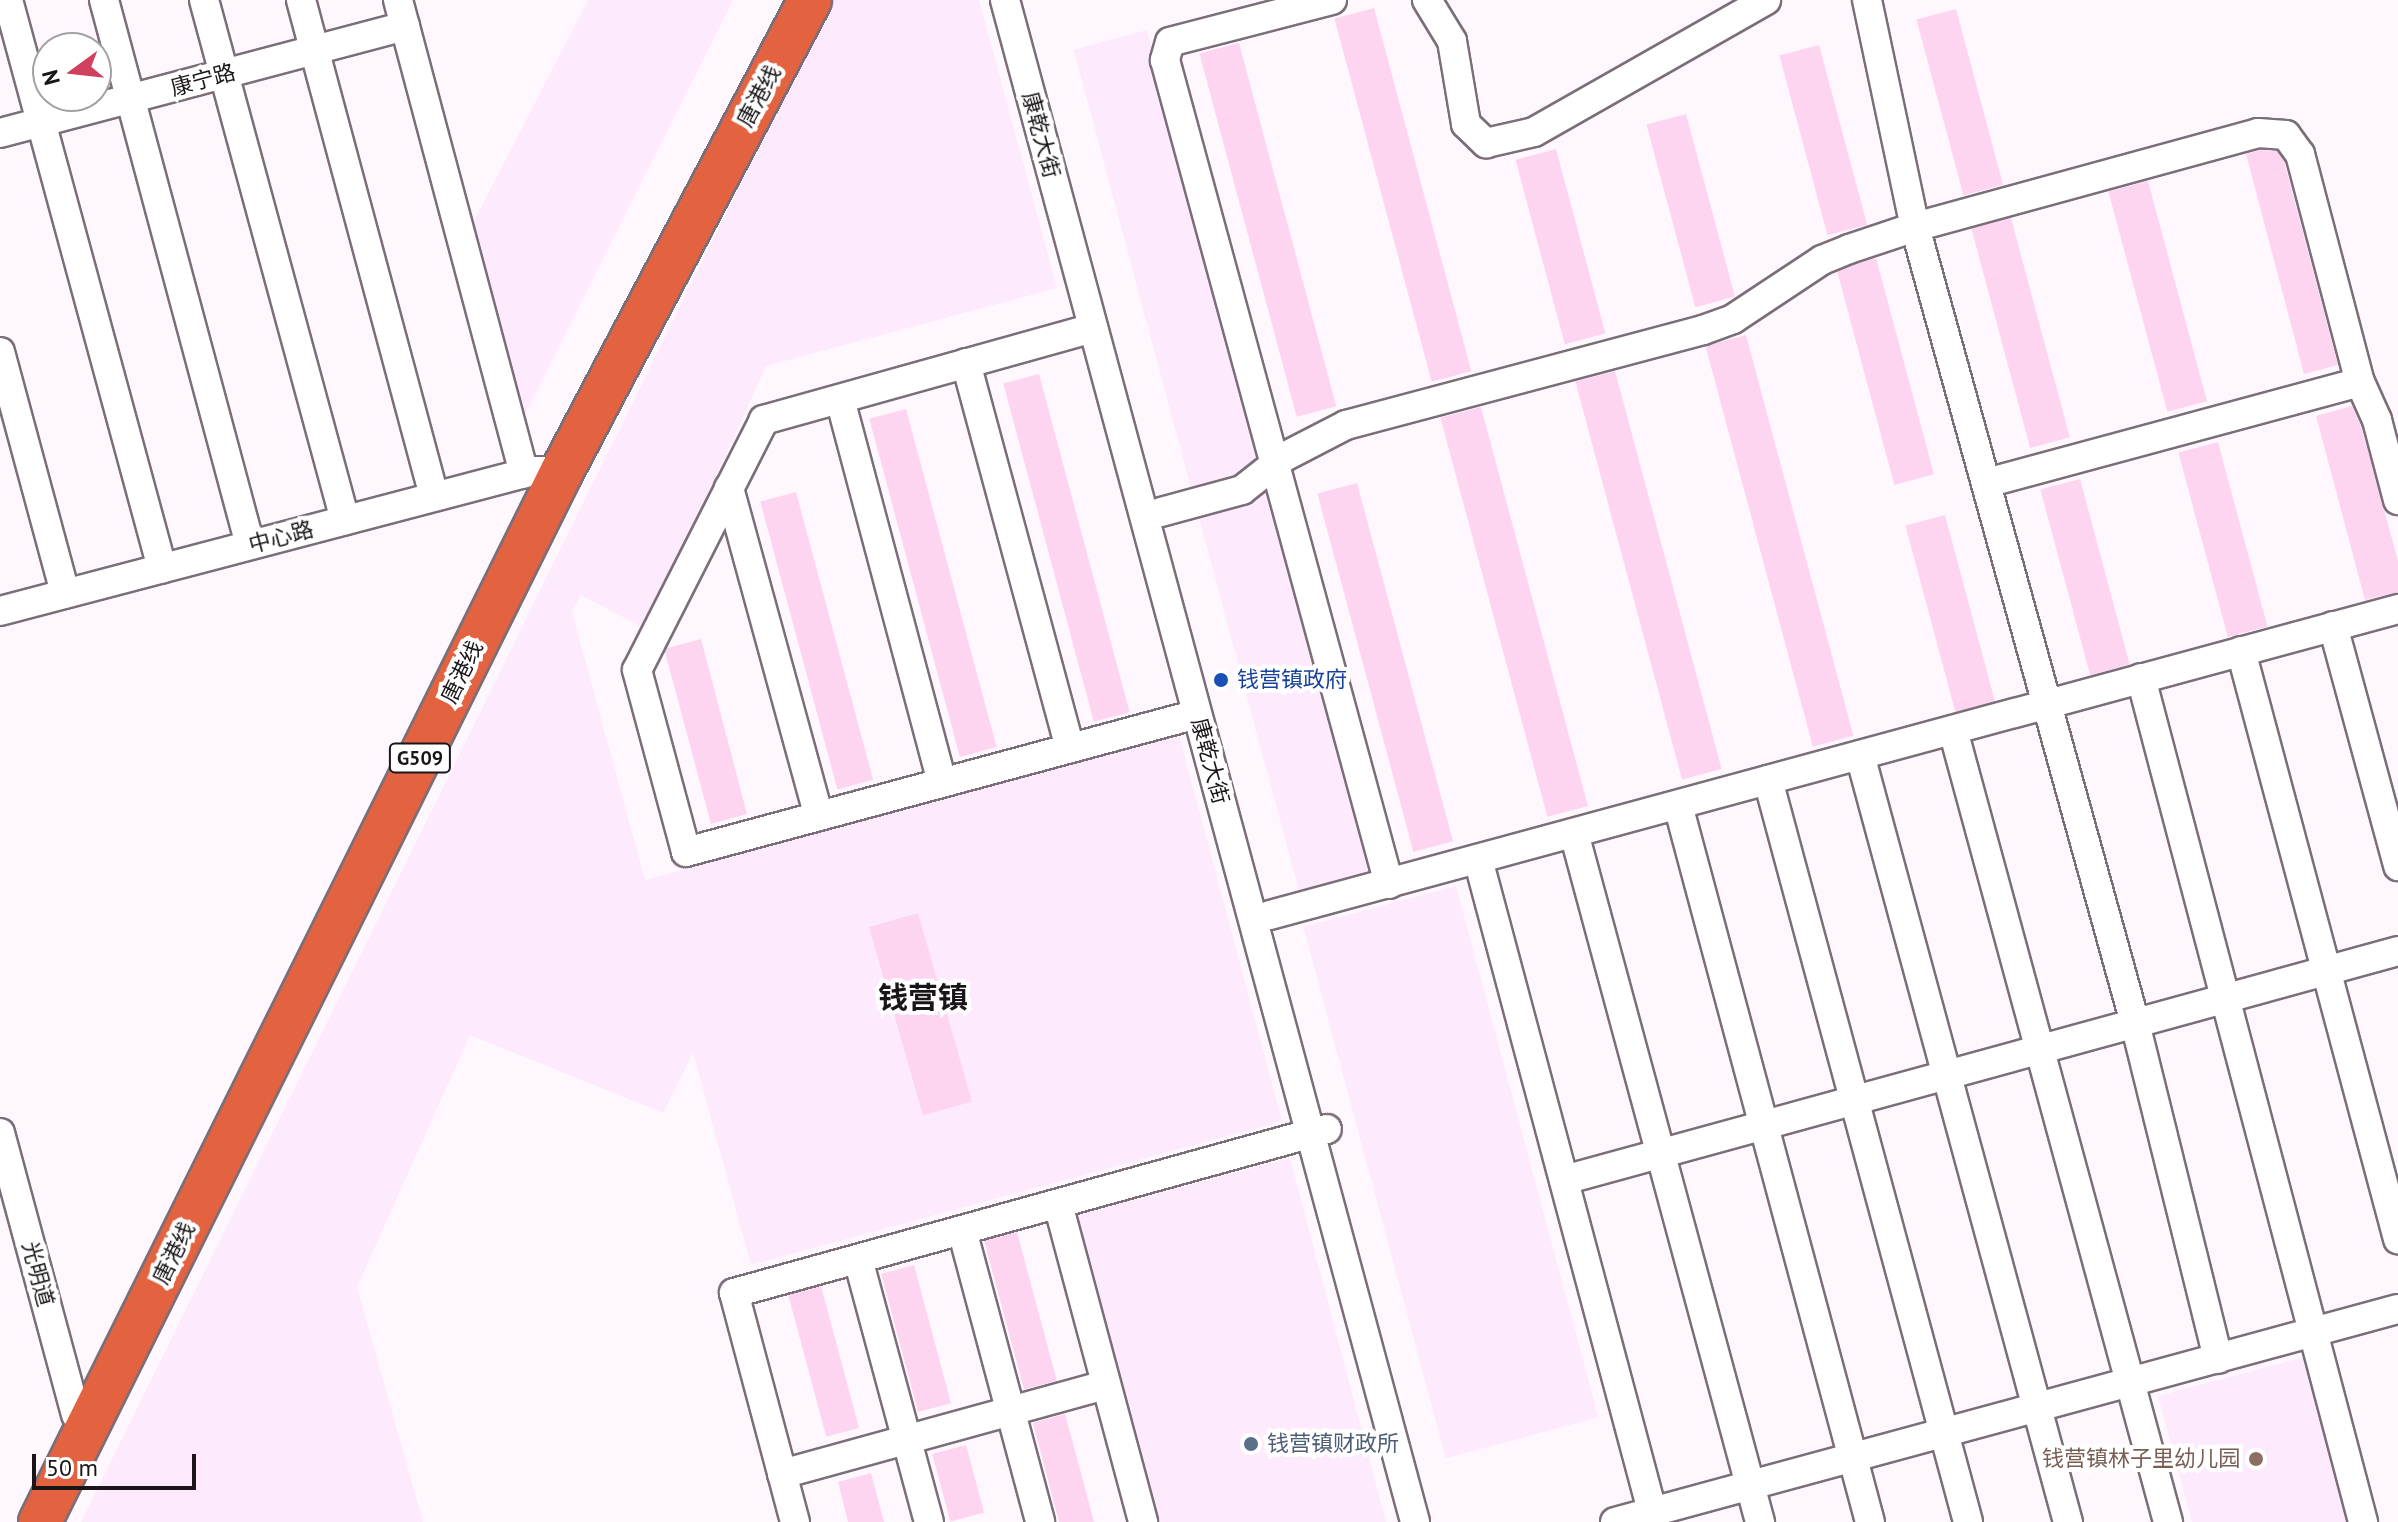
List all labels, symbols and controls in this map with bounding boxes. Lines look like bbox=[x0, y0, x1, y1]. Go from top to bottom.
north arrow bbox=[32, 32, 112, 112]
street label: 康宁路 bbox=[168, 59, 238, 101]
street label: 唐港线 bbox=[732, 61, 786, 131]
text: N bbox=[35, 67, 66, 88]
street label: 康乾大街 bbox=[1017, 89, 1065, 181]
street label: 中心路 bbox=[246, 516, 316, 558]
street label: 唐港线 bbox=[436, 637, 488, 707]
place label: 钱营镇政府 bbox=[1237, 667, 1347, 693]
marker: 钱营镇政府 bbox=[1212, 671, 1230, 689]
street label: 康乾大街 bbox=[1186, 715, 1234, 807]
road number: G509 bbox=[388, 742, 452, 774]
district label: 钱营镇 bbox=[878, 979, 968, 1015]
street label: 唐港线 bbox=[148, 1218, 200, 1288]
street label: 光明道 bbox=[17, 1239, 59, 1309]
place label: 钱营镇财政所 bbox=[1267, 1431, 1399, 1457]
marker: 钱营镇财政所 bbox=[1242, 1435, 1260, 1453]
scale bar bbox=[36, 1438, 200, 1488]
place label: 钱营镇林子里幼儿园 bbox=[2042, 1446, 2240, 1472]
marker: 钱营镇林子里幼儿园 bbox=[2247, 1450, 2265, 1468]
text: 50 m bbox=[46, 1452, 98, 1483]

